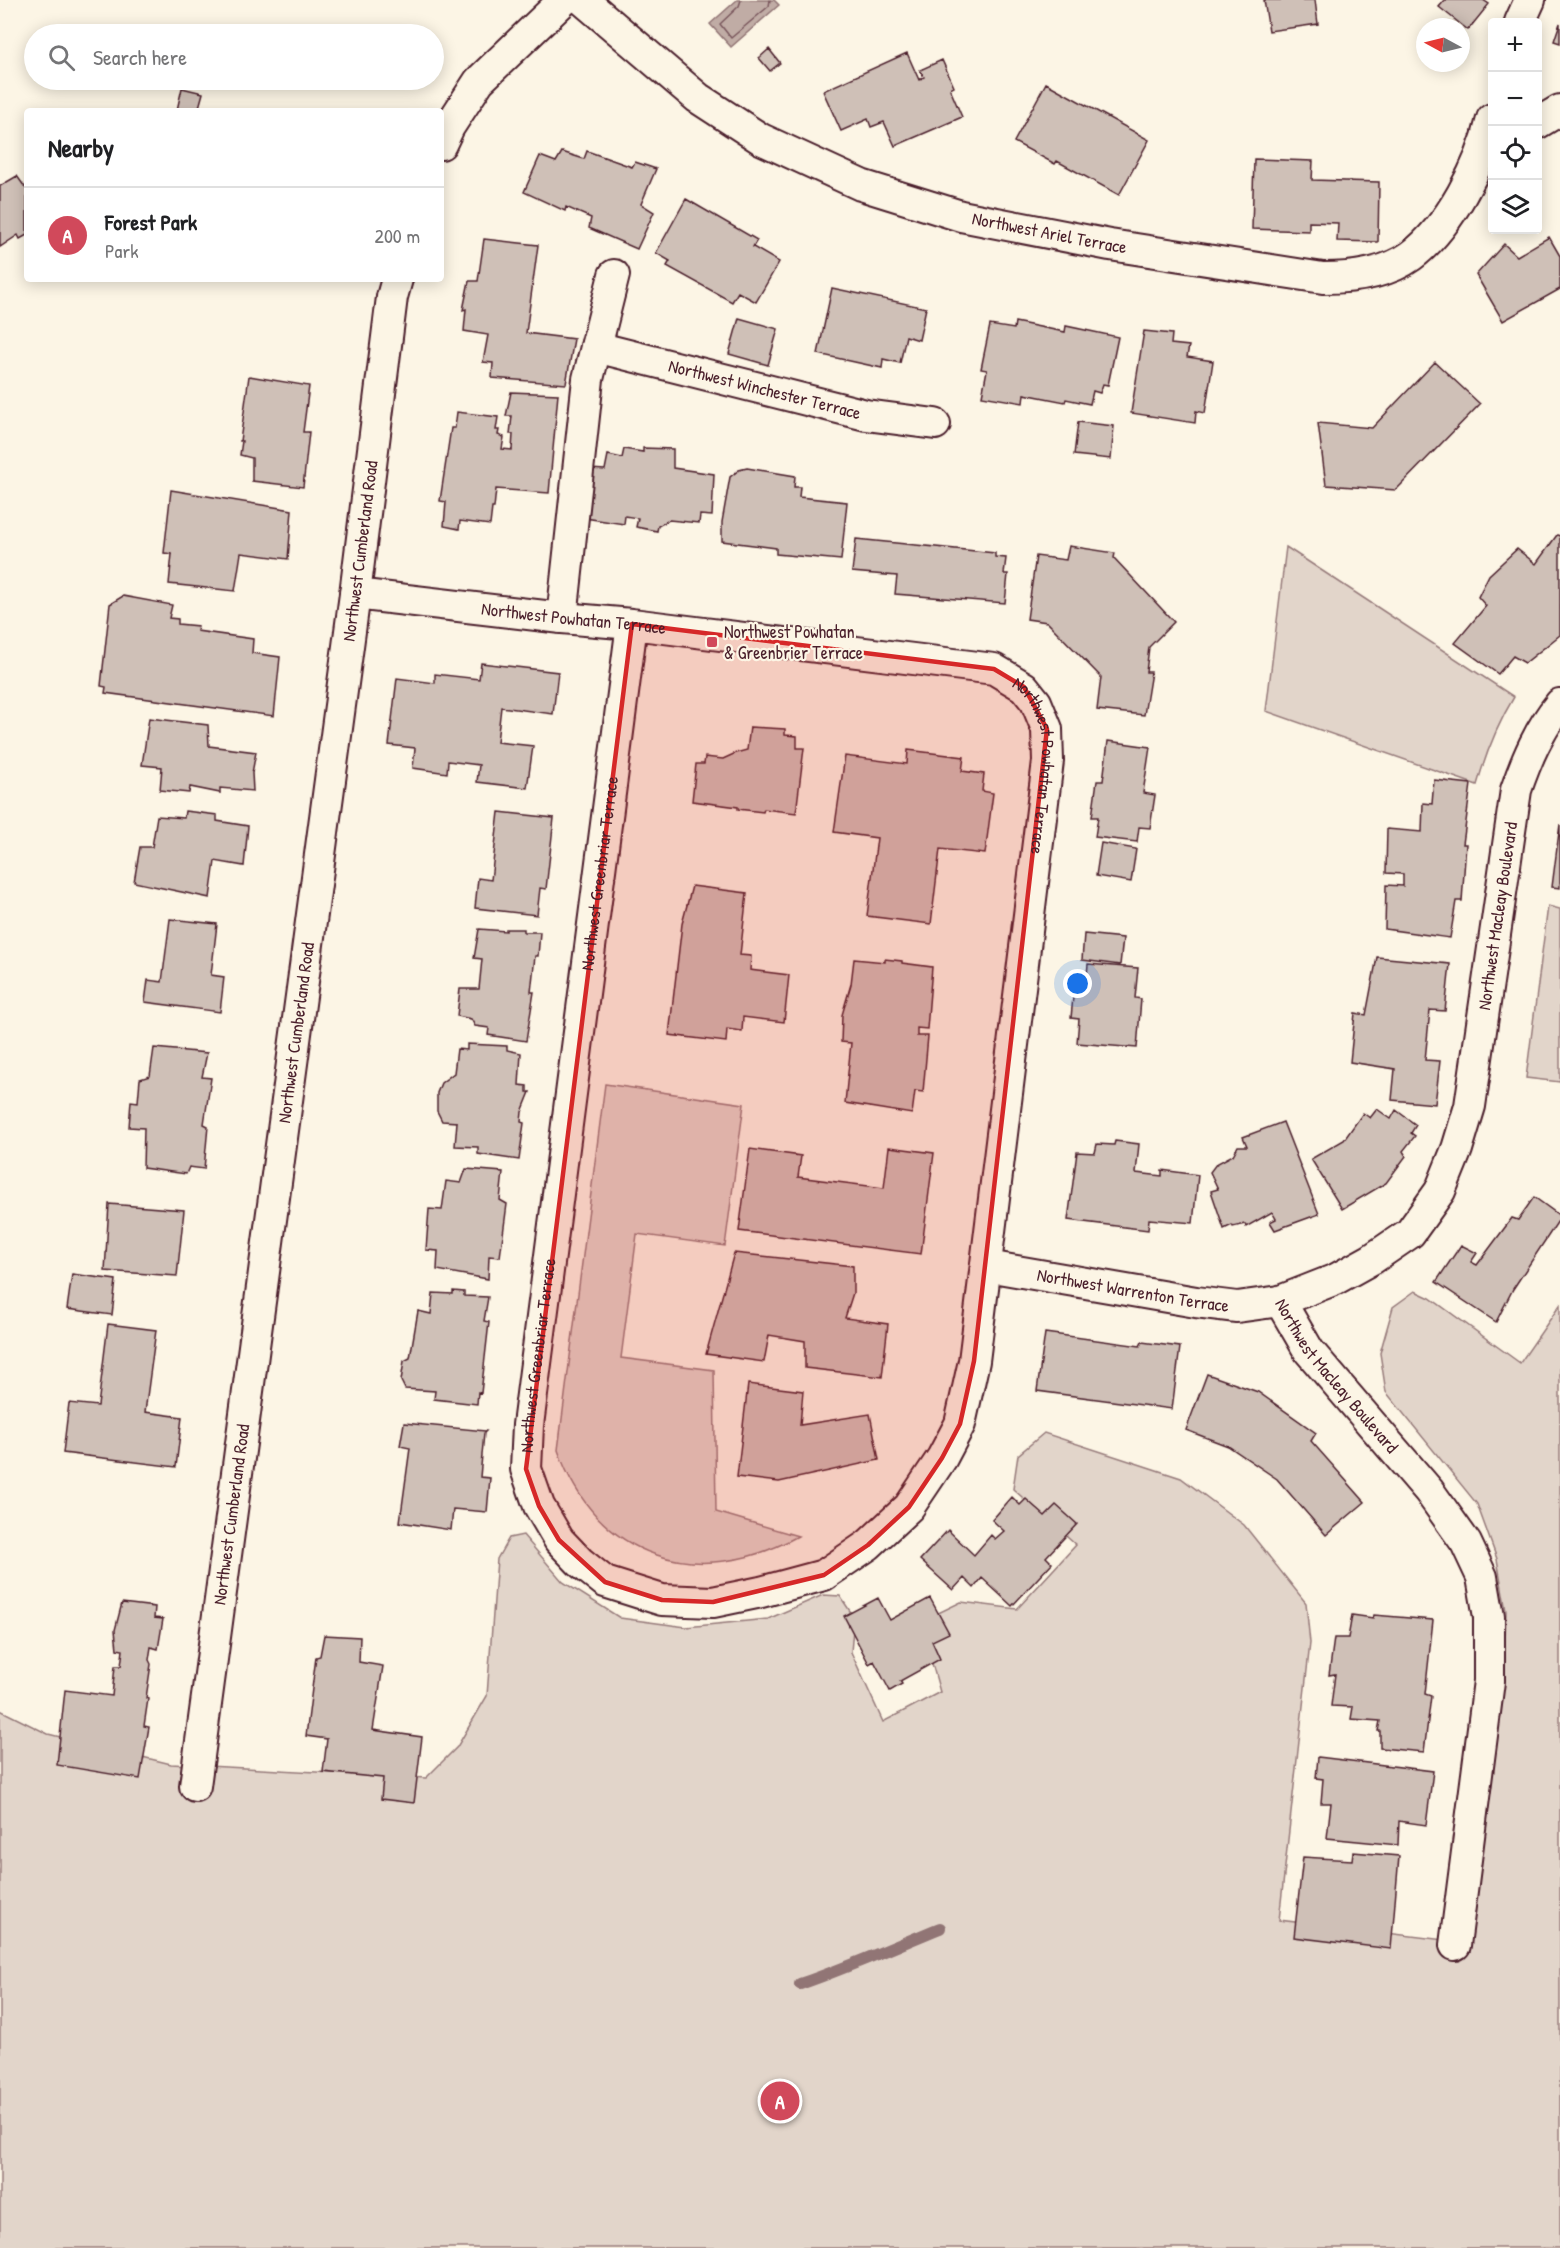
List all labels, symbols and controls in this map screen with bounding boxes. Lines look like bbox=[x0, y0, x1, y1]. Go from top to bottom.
north arrow bbox=[1416, 18, 1470, 72]
map controls bbox=[1488, 18, 1542, 234]
button: + bbox=[1488, 18, 1542, 72]
search box bbox=[24, 24, 444, 90]
icon: search bbox=[45, 41, 78, 74]
text: Search here bbox=[93, 42, 187, 72]
button: − bbox=[1488, 72, 1542, 126]
button: locate bbox=[1488, 126, 1542, 180]
text: Nearby bbox=[48, 130, 114, 165]
button: layers bbox=[1488, 180, 1542, 234]
street label: Northwest Ariel Terrace bbox=[970, 205, 1128, 259]
text: Forest Park bbox=[105, 207, 197, 237]
text: A bbox=[63, 222, 72, 249]
text: 200 m bbox=[375, 222, 420, 249]
text: Park bbox=[105, 237, 138, 264]
street label: Northwest Winchester Terrace bbox=[666, 353, 864, 425]
street label: Northwest Cumberland Road bbox=[336, 459, 384, 643]
street label: Northwest Powhatan Terrace bbox=[480, 596, 667, 640]
place label: Northwest Powhatan & Greenbrier Terrace bbox=[724, 619, 863, 665]
marker: Northwest Powhatan & Greenbrier Terrace bbox=[705, 635, 719, 649]
street label: Northwest Powhatan Terrace bbox=[1008, 670, 1061, 856]
street label: Northwest Greenbriar Terrace bbox=[574, 775, 624, 972]
street label: Northwest Macleay Boulevard bbox=[1471, 820, 1523, 1012]
street label: Northwest Cumberland Road bbox=[271, 941, 320, 1125]
your location bbox=[1063, 969, 1092, 998]
street label: Northwest Greenbriar Terrace bbox=[514, 1257, 562, 1453]
street label: Northwest Warrenton Terrace bbox=[1035, 1262, 1230, 1318]
street label: Northwest Macleay Boulevard bbox=[1269, 1294, 1404, 1458]
street label: Northwest Cumberland Road bbox=[206, 1423, 255, 1606]
pin: A bbox=[760, 2078, 800, 2124]

